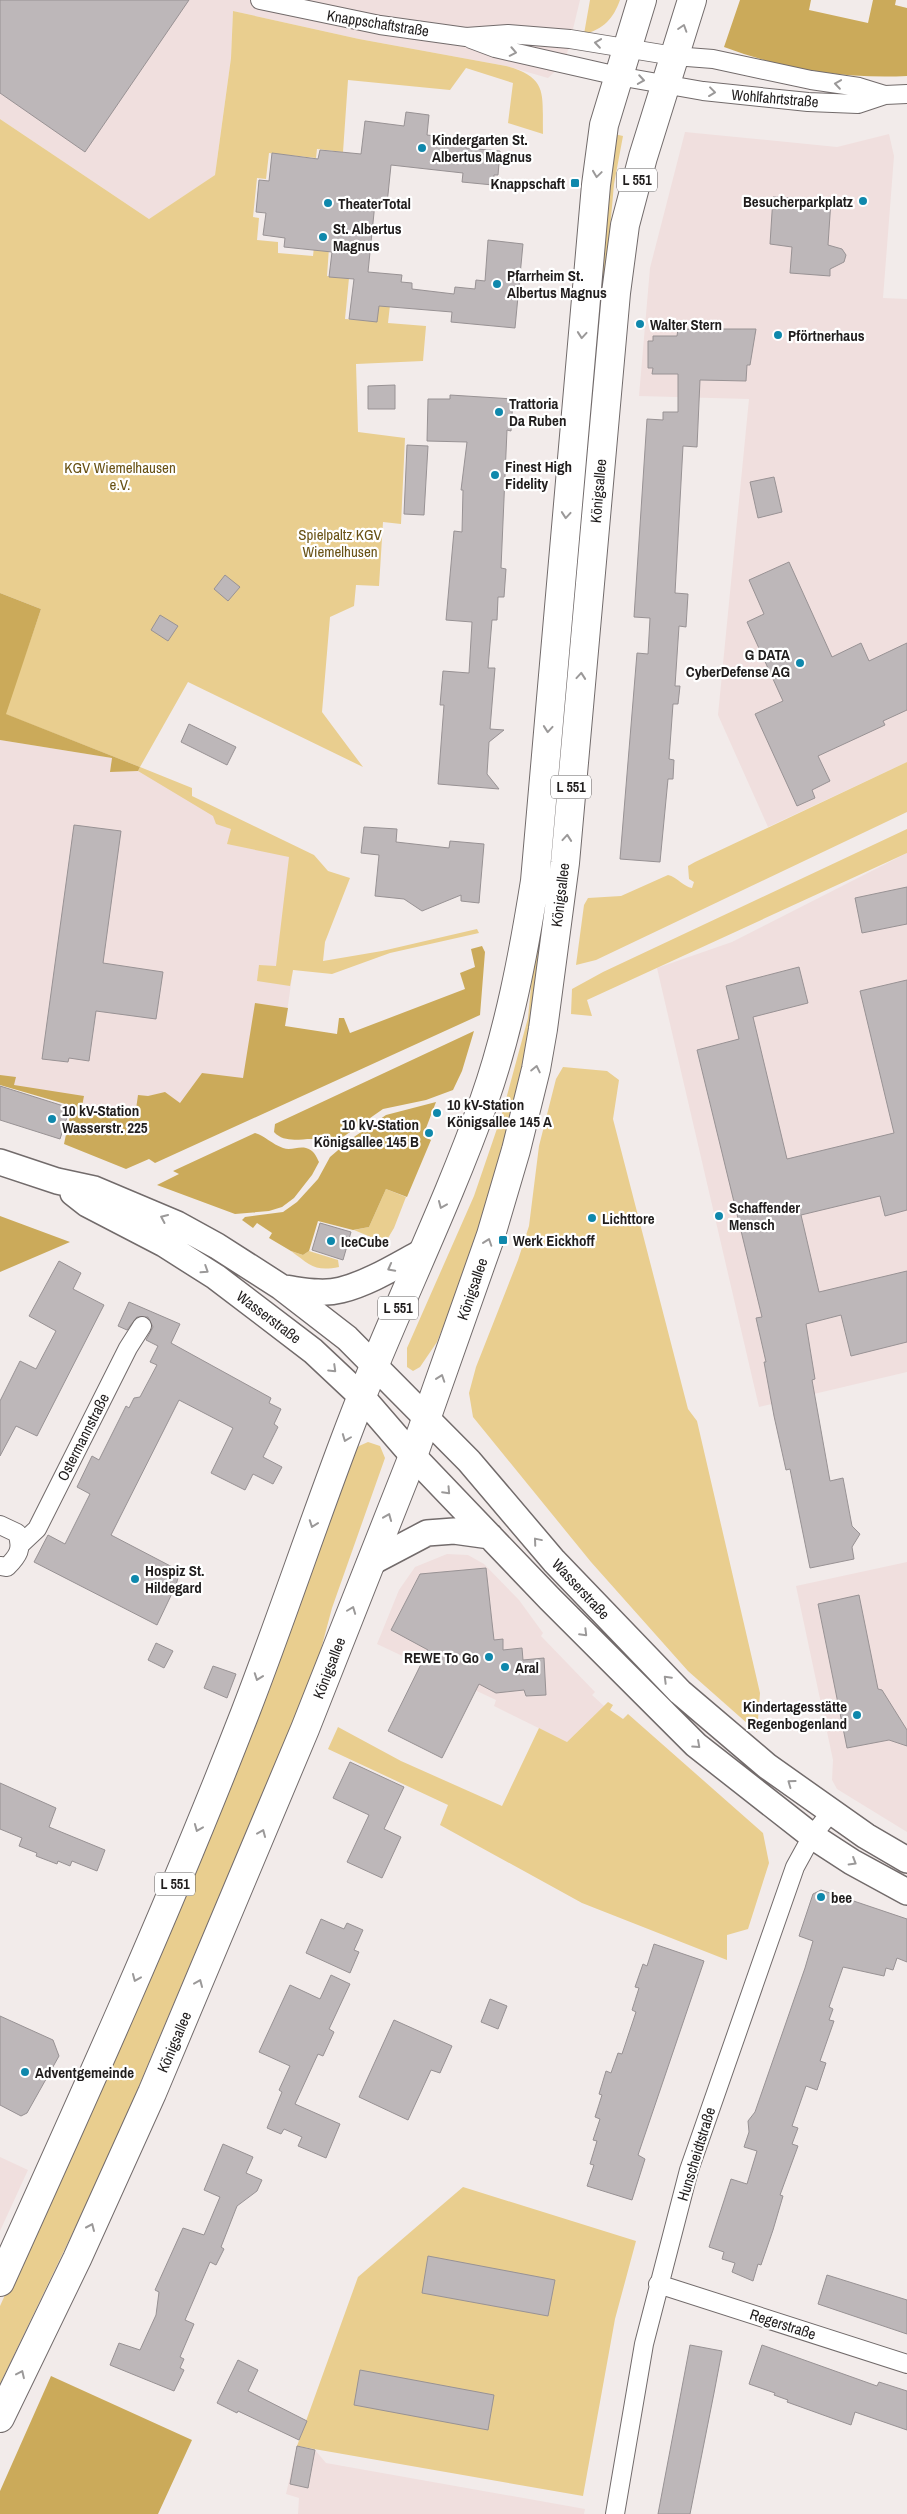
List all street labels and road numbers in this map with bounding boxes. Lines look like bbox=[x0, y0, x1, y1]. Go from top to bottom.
street label: Knappschaftstraße bbox=[325, 5, 431, 41]
street label: Wohlfahrtstraße bbox=[731, 84, 820, 112]
road number: L 551 bbox=[617, 168, 657, 192]
street label: Königsallee bbox=[585, 458, 611, 524]
road number: L 551 bbox=[551, 776, 591, 799]
street label: Königsallee bbox=[546, 862, 574, 928]
street label: Königsallee bbox=[452, 1255, 492, 1323]
street label: Wasserstraße bbox=[232, 1286, 306, 1348]
road number: L 551 bbox=[378, 1296, 418, 1320]
street label: Ostermannstraße bbox=[52, 1389, 114, 1484]
street label: Wasserstraße bbox=[547, 1554, 615, 1624]
street label: Königsallee bbox=[308, 1634, 350, 1702]
road number: L 551 bbox=[155, 1872, 195, 1896]
street label: Königsallee bbox=[152, 2008, 196, 2076]
street label: Hunscheidtstraße bbox=[672, 2104, 720, 2203]
street label: Regerstraße bbox=[747, 2303, 819, 2345]

